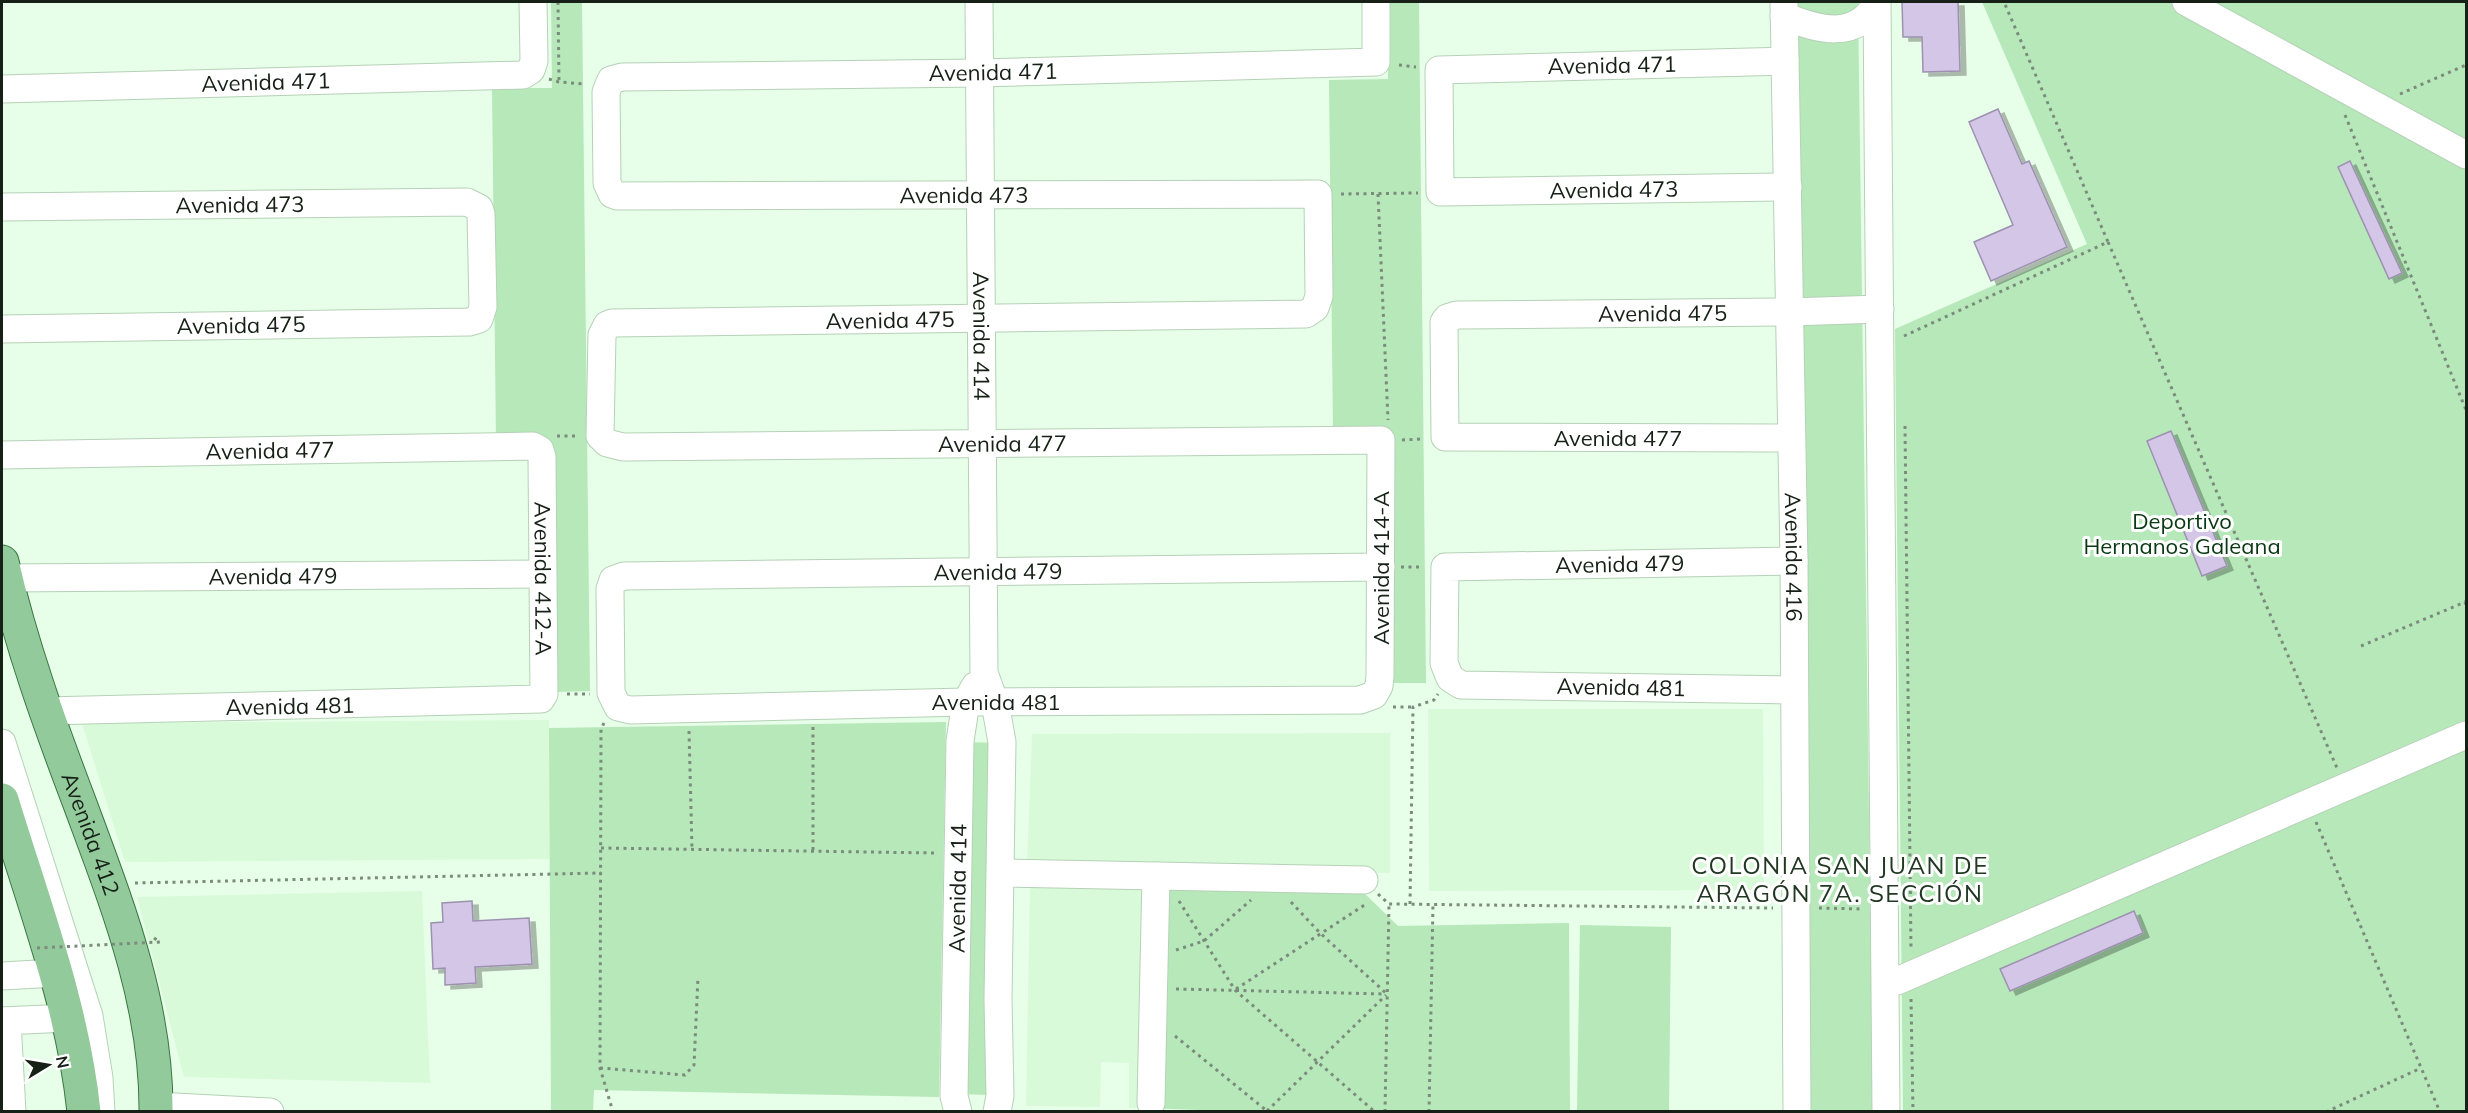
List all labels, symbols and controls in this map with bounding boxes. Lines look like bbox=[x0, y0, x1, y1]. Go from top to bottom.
street label: Avenida 471 bbox=[1547, 50, 1677, 80]
street label: Avenida 471 bbox=[928, 57, 1058, 87]
street label: Avenida 471 bbox=[201, 66, 331, 98]
street label: Avenida 473 bbox=[1549, 175, 1679, 204]
street label: Avenida 473 bbox=[899, 181, 1028, 209]
street label: Avenida 473 bbox=[175, 190, 305, 219]
street label: Avenida 414 bbox=[967, 271, 996, 401]
street label: Avenida 475 bbox=[1598, 299, 1727, 328]
street label: Avenida 475 bbox=[825, 305, 955, 335]
street label: Avenida 475 bbox=[176, 310, 306, 340]
street label: Avenida 477 bbox=[1554, 424, 1682, 452]
street label: Avenida 477 bbox=[938, 429, 1067, 458]
street label: Avenida 477 bbox=[205, 435, 335, 466]
street label: Avenida 414-A bbox=[1367, 491, 1395, 645]
street label: Avenida 416 bbox=[1779, 492, 1808, 621]
street label: Avenida 412-A bbox=[528, 501, 558, 656]
park label: Deportivo Hermanos Galeana bbox=[2083, 507, 2281, 560]
street label: Avenida 479 bbox=[1555, 549, 1684, 579]
street label: Avenida 479 bbox=[933, 557, 1063, 586]
street label: Avenida 479 bbox=[208, 562, 338, 590]
street label: Avenida 481 bbox=[1556, 672, 1686, 702]
street label: Avenida 481 bbox=[932, 688, 1060, 716]
street label: Avenida 481 bbox=[225, 691, 355, 721]
street label: Avenida 412 bbox=[55, 768, 126, 899]
street label: Avenida 414 bbox=[942, 824, 973, 953]
district label: COLONIA SAN JUAN DE ARAGÓN 7A. SECCIÓN bbox=[1691, 850, 1989, 908]
north arrow bbox=[18, 1035, 78, 1095]
text: N bbox=[52, 1054, 74, 1070]

